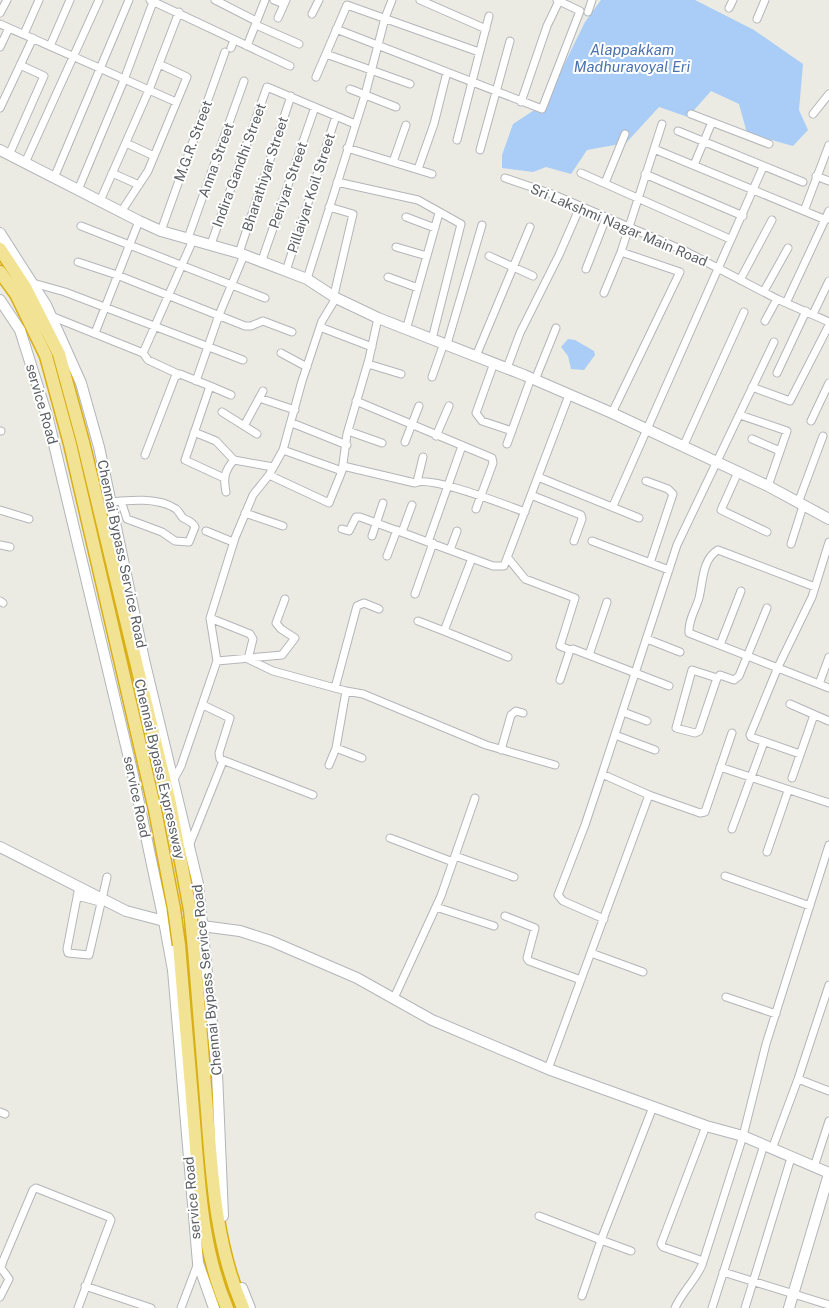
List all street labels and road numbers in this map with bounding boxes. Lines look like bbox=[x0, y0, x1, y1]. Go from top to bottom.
street label: M.G.R. Street bbox=[171, 98, 215, 184]
street label: Indira Gandhi Street bbox=[209, 101, 269, 229]
street label: Bharathiyar Street bbox=[239, 115, 291, 233]
street label: Anna Street bbox=[195, 121, 237, 199]
street label: Pillaiyar Koil Street bbox=[284, 131, 338, 255]
street label: Periyar Street bbox=[266, 140, 310, 230]
street label: Sri Lakshmi Nagar Main Road bbox=[528, 180, 710, 270]
street label: service Road bbox=[23, 362, 61, 446]
street label: Chennai Bypass Service Road bbox=[94, 458, 150, 650]
street label: Chennai Bypass Expressway bbox=[131, 677, 189, 861]
street label: service Road bbox=[121, 755, 153, 839]
street label: Chennai Bypass Service Road bbox=[189, 884, 225, 1076]
street label: service Road bbox=[180, 1156, 204, 1240]

